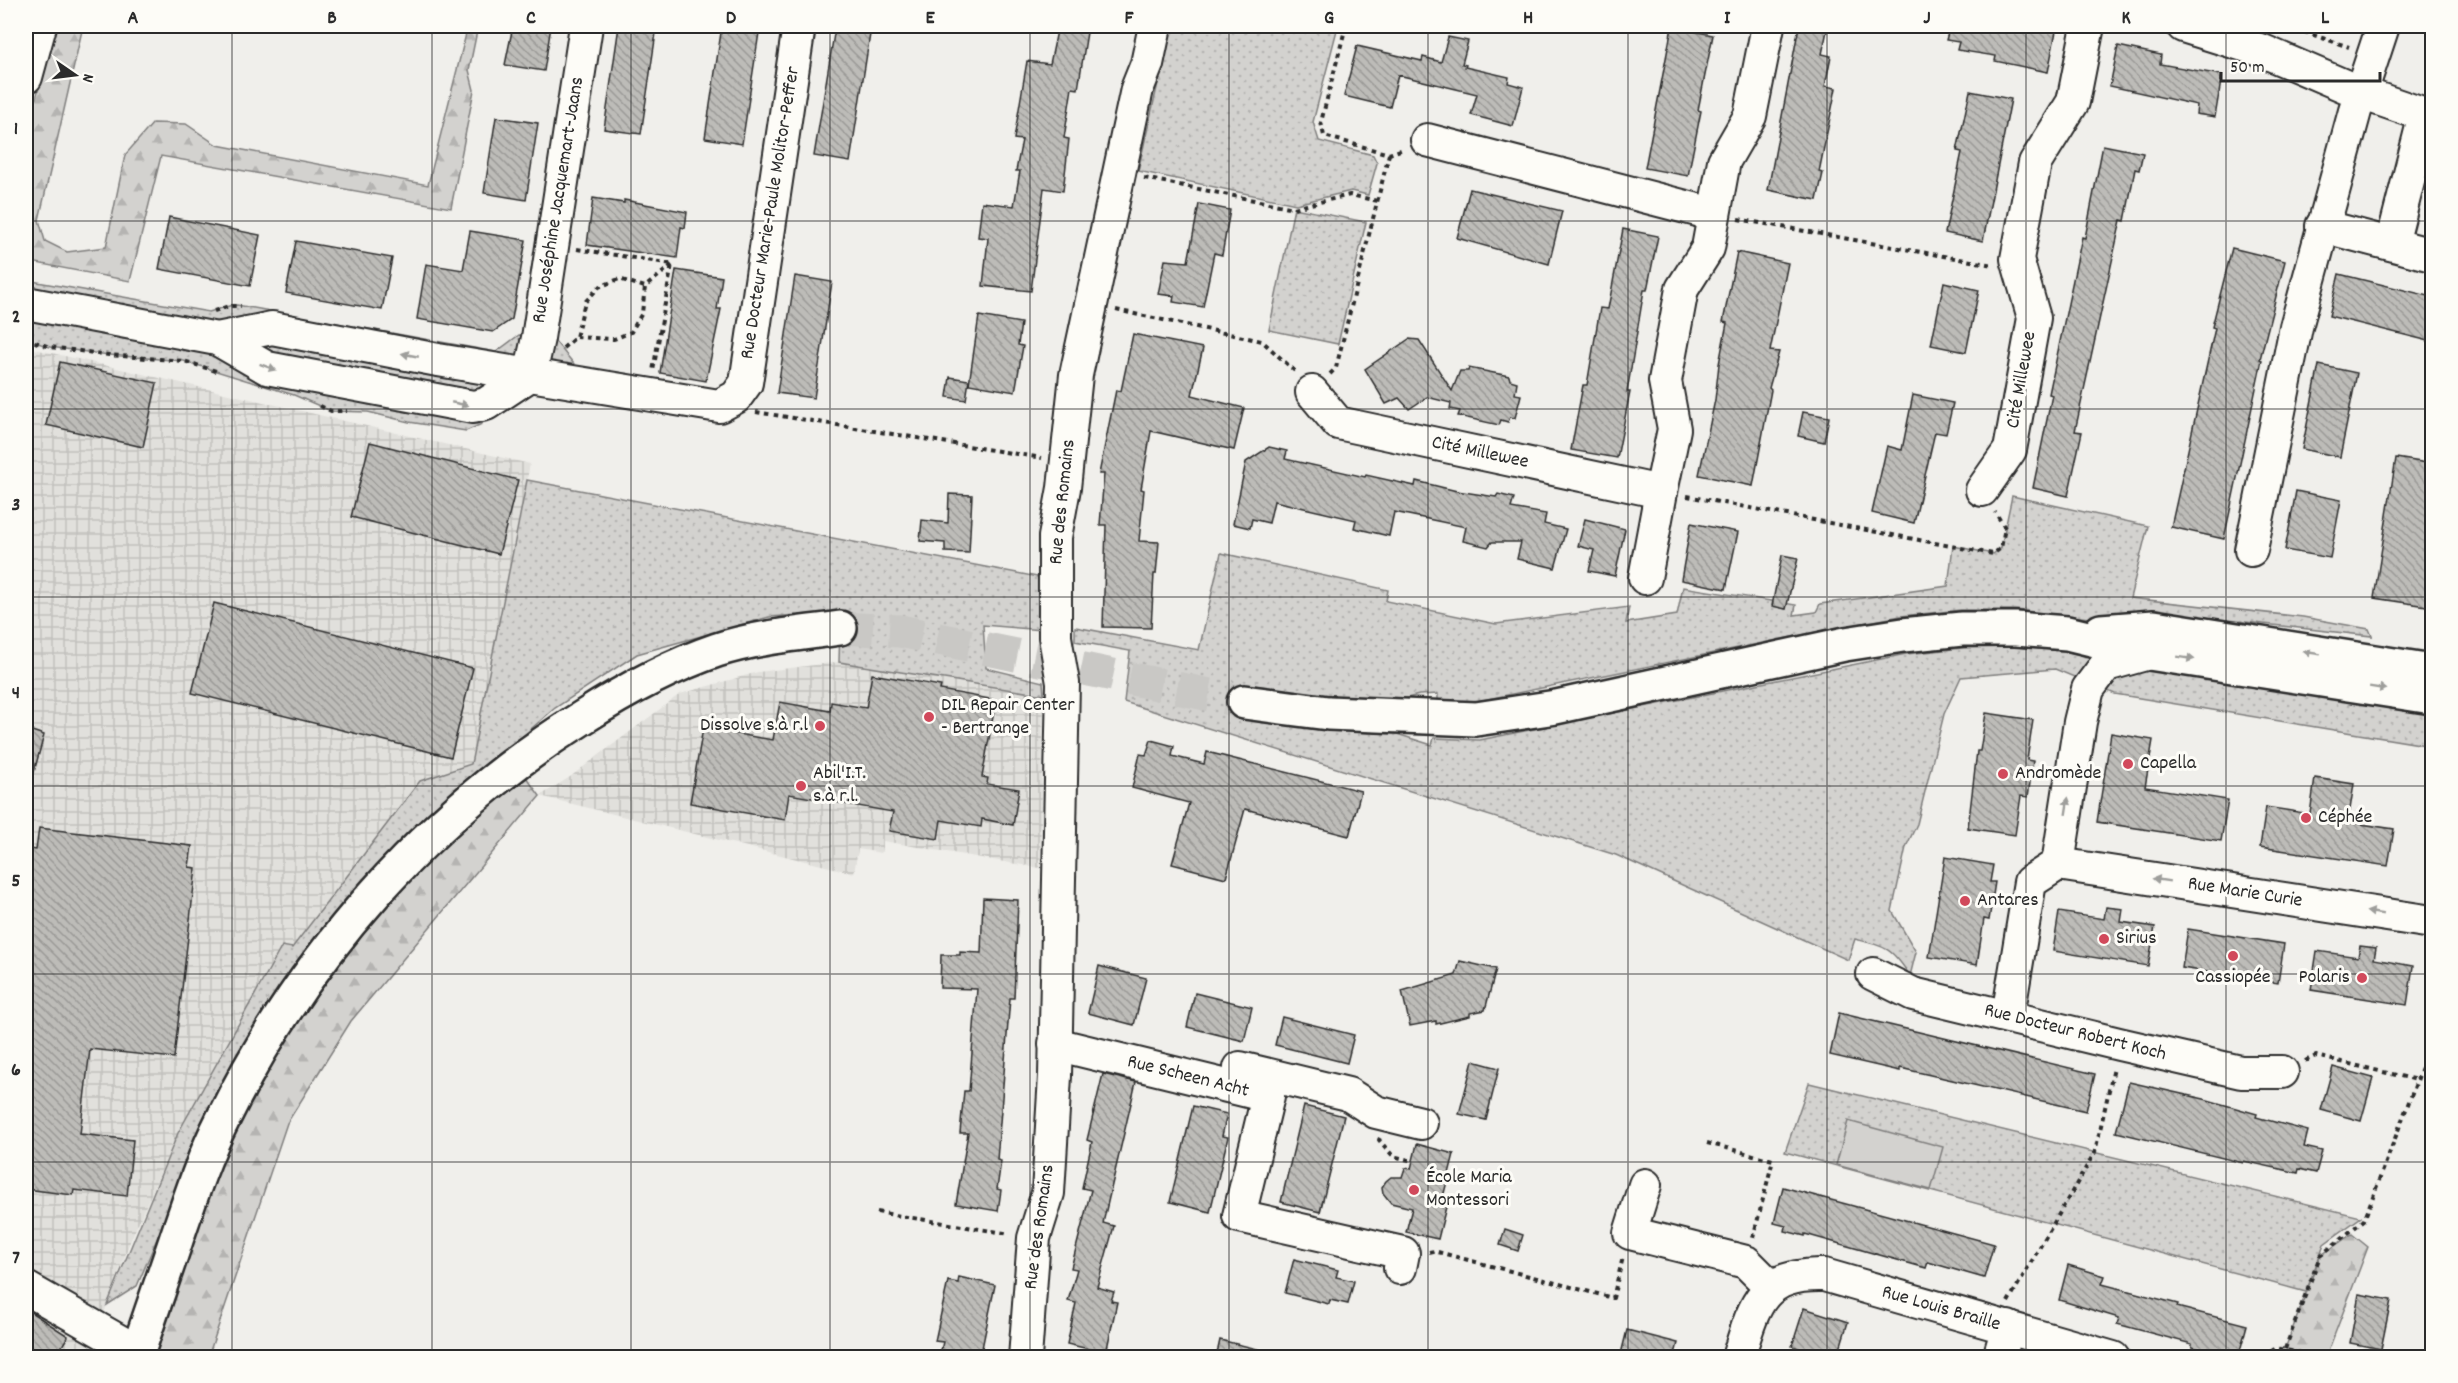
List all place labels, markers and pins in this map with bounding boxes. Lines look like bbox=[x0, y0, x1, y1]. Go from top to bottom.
place label: DIL Repair Center - Bertrange bbox=[941, 692, 1075, 743]
marker: DIL Repair Center - Bertrange bbox=[922, 710, 936, 724]
place label: Dissolve s.à r.l bbox=[700, 712, 808, 740]
marker: Dissolve s.à r.l bbox=[813, 719, 827, 733]
place label: Capella bbox=[2140, 750, 2197, 778]
marker: Capella bbox=[2121, 757, 2135, 771]
place label: Abil'I.T. s.à r.l. bbox=[813, 760, 866, 811]
place label: Andromède bbox=[2015, 760, 2102, 788]
marker: Andromède bbox=[1996, 767, 2010, 781]
marker: Abil'I.T. s.à r.l. bbox=[794, 779, 808, 793]
place label: Céphée bbox=[2318, 804, 2373, 832]
marker: Céphée bbox=[2299, 811, 2313, 825]
place label: Antares bbox=[1977, 887, 2039, 915]
marker: Antares bbox=[1958, 894, 1972, 908]
place label: Sirius bbox=[2116, 925, 2157, 953]
marker: Sirius bbox=[2097, 932, 2111, 946]
marker: Cassiopée bbox=[2226, 949, 2240, 963]
place label: Cassiopée bbox=[2195, 964, 2271, 992]
place label: Polaris bbox=[2298, 964, 2350, 992]
marker: Polaris bbox=[2355, 971, 2369, 985]
place label: École Maria Montessori bbox=[1426, 1164, 1512, 1215]
marker: École Maria Montessori bbox=[1407, 1183, 1421, 1197]

